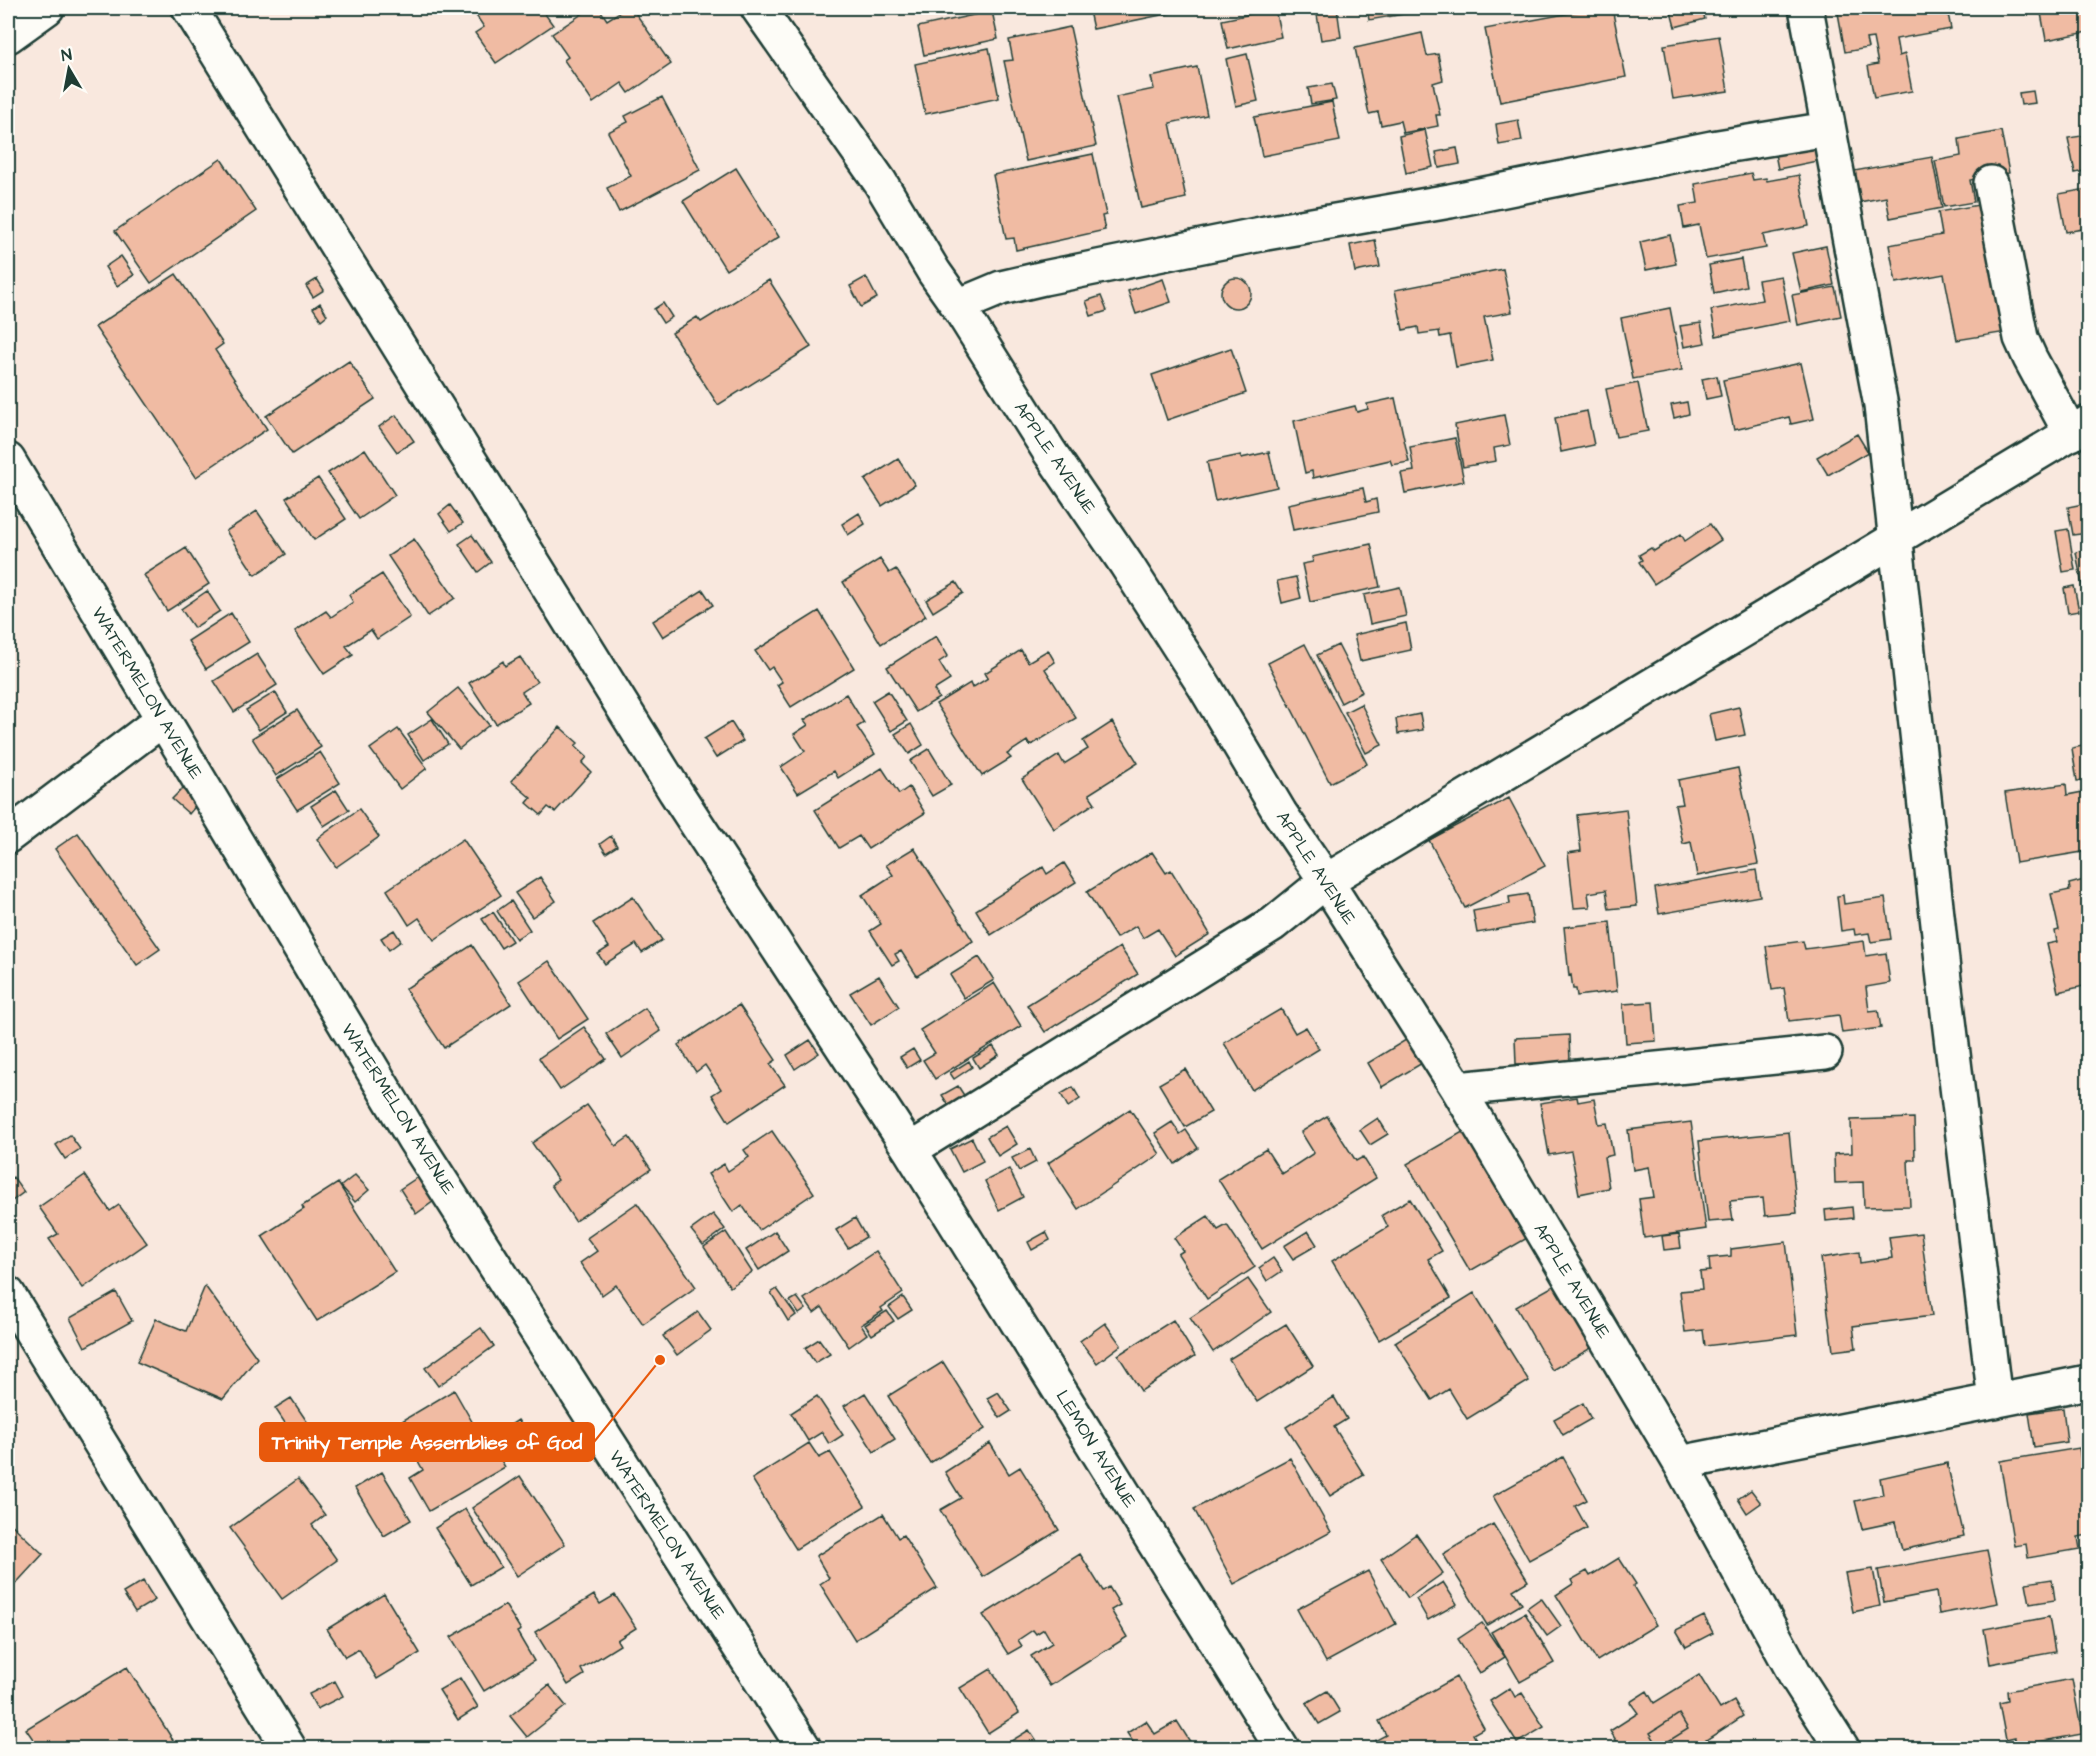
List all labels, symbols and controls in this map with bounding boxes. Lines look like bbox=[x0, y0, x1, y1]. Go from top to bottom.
north arrow bbox=[39, 39, 99, 99]
text: N bbox=[60, 44, 73, 67]
street label: APPLE AVENUE bbox=[1008, 397, 1102, 519]
street label: WATERMELON AVENUE bbox=[85, 602, 209, 784]
street label: APPLE AVENUE bbox=[1270, 807, 1362, 930]
street label: WATERMELON AVENUE bbox=[335, 1019, 461, 1200]
street label: APPLE AVENUE bbox=[1528, 1219, 1616, 1344]
street label: LEMON AVENUE bbox=[1050, 1386, 1142, 1513]
callout: Trinity Temple Assemblies of God bbox=[260, 1423, 594, 1461]
text: Trinity Temple Assemblies of God bbox=[271, 1429, 583, 1458]
street label: WATERMELON AVENUE bbox=[603, 1445, 731, 1625]

